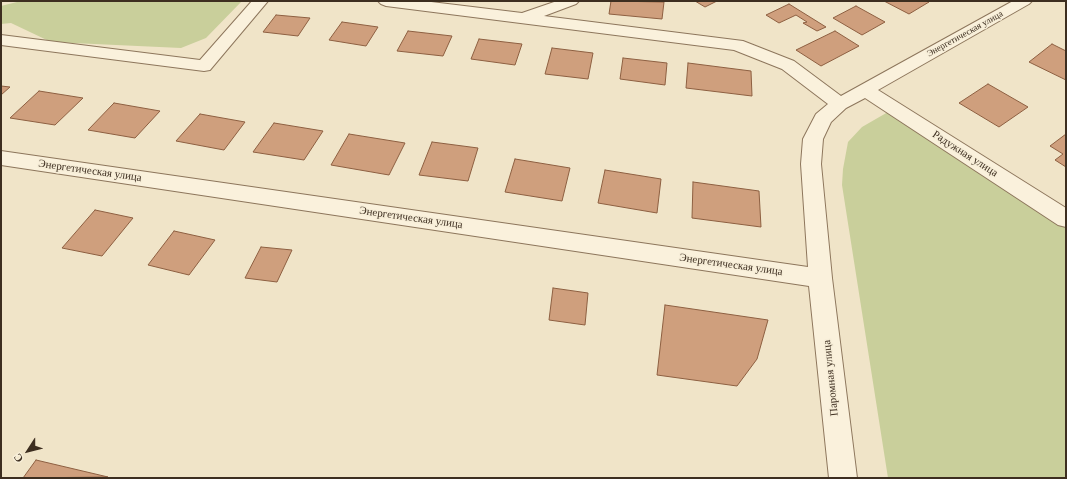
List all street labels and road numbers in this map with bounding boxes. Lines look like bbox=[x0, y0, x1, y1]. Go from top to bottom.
street label: Энергетическая улица bbox=[925, 9, 1005, 59]
street label: Радужная улица bbox=[930, 128, 1000, 180]
street label: Энергетическая улица bbox=[38, 157, 142, 185]
street label: Энергетическая улица bbox=[359, 204, 463, 232]
street label: Энергетическая улица bbox=[679, 251, 783, 279]
street label: Паромная улица bbox=[820, 339, 842, 417]

